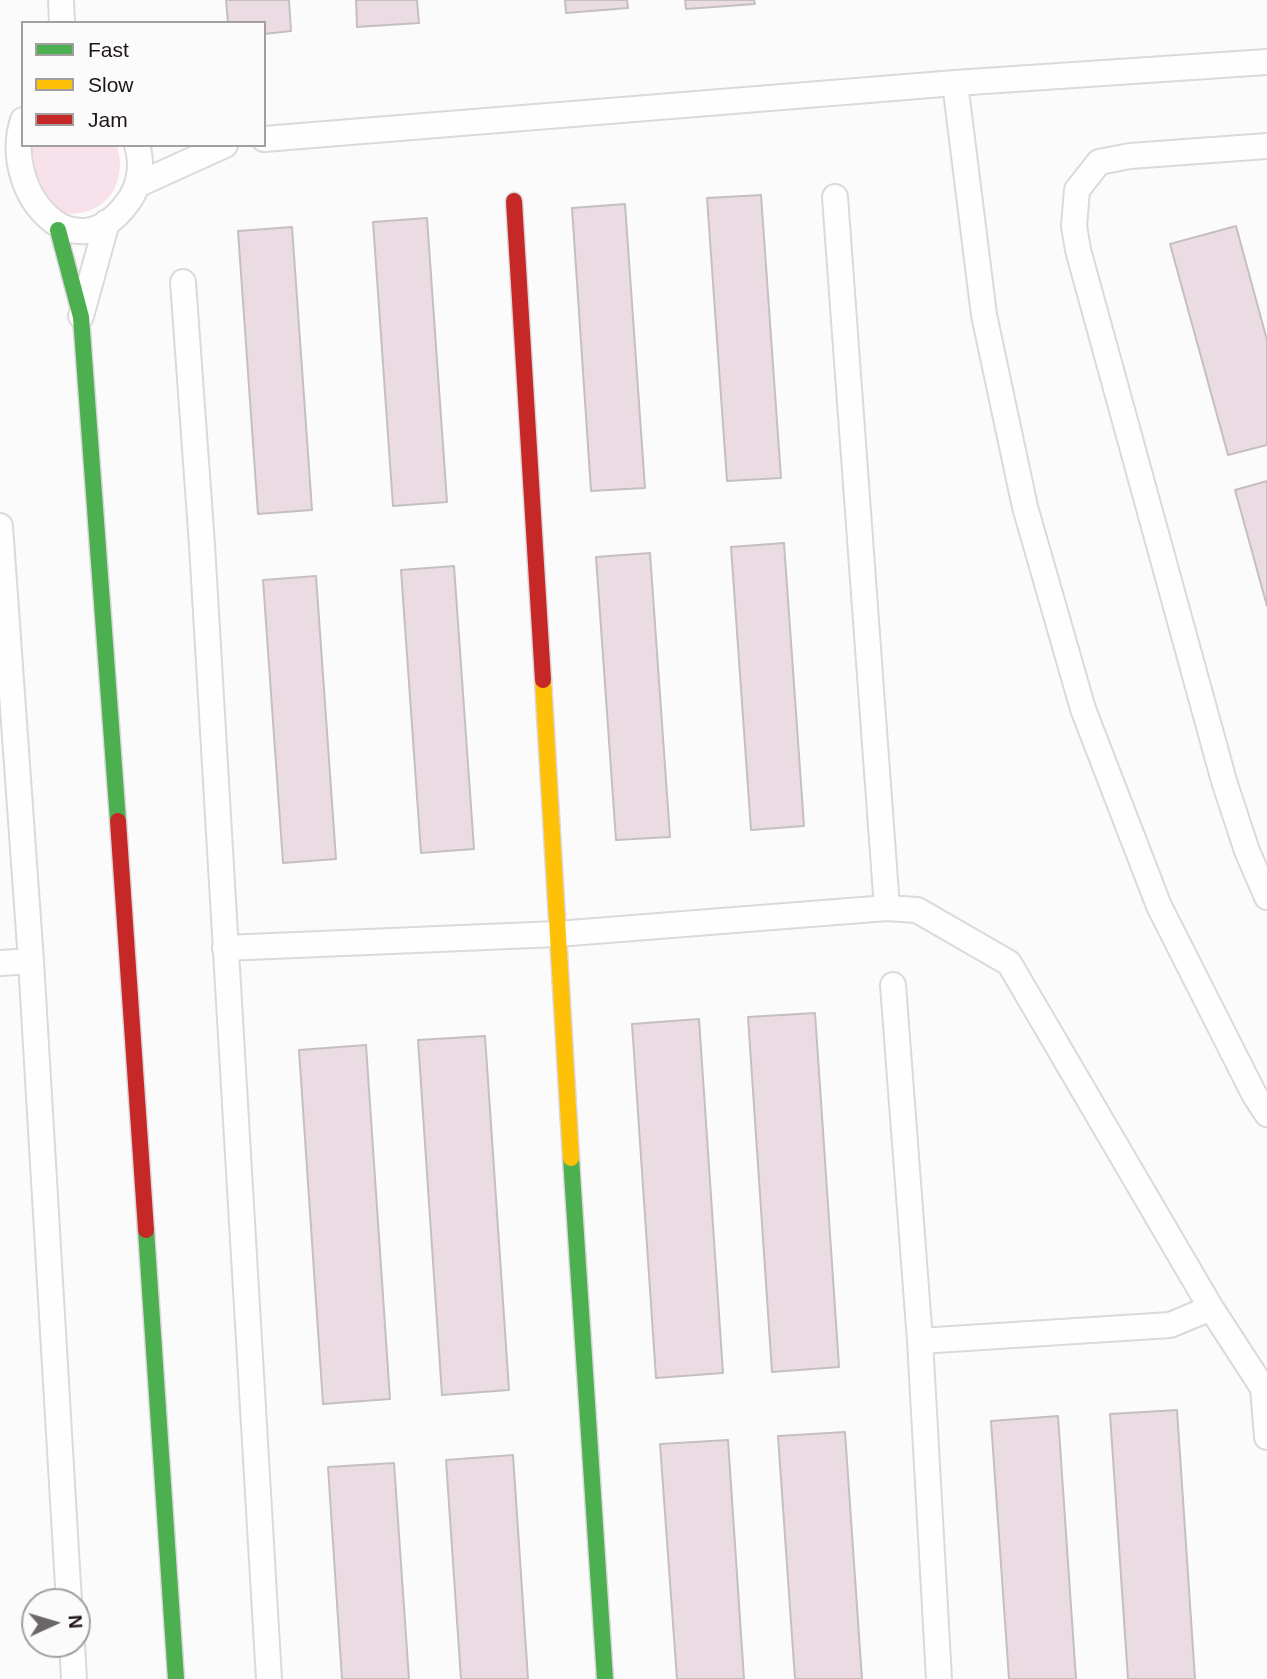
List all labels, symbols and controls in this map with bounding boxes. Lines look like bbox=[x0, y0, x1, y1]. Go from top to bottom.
legend bbox=[21, 21, 266, 147]
text: Fast bbox=[88, 38, 129, 61]
text: Slow bbox=[88, 73, 134, 96]
text: Jam bbox=[88, 108, 128, 131]
north arrow bbox=[21, 1588, 91, 1658]
text: N bbox=[64, 1614, 86, 1629]

